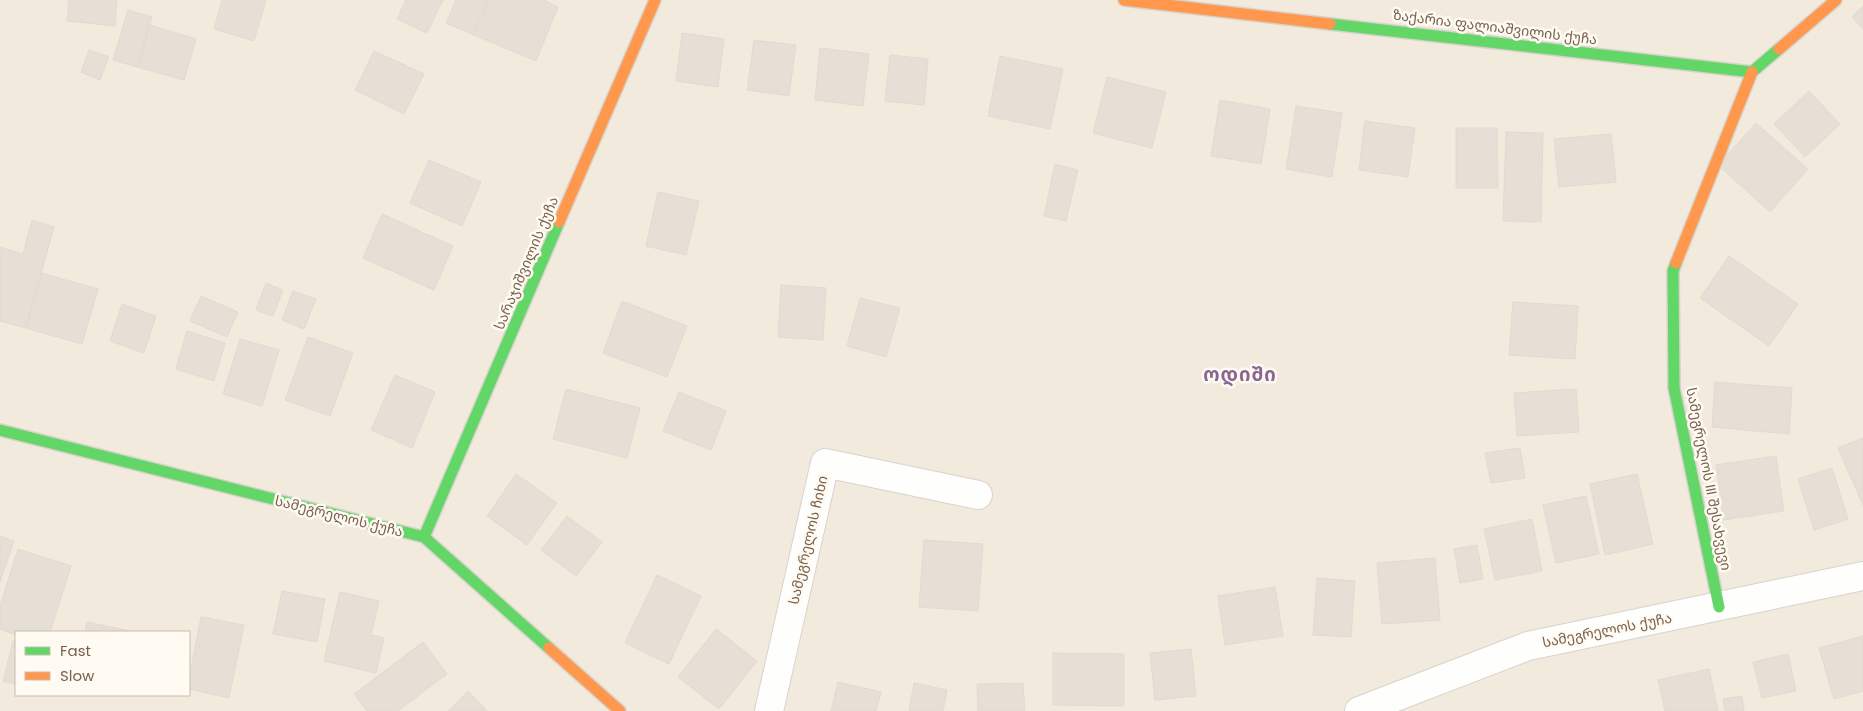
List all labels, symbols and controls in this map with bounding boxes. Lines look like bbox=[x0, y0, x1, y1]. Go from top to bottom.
street label: ზაქარია ფალიაშვილის ქუჩა bbox=[1392, 5, 1598, 49]
street label: სარაჯიშვილის ქუჩა bbox=[489, 193, 563, 333]
district label: ოდიში bbox=[1203, 361, 1277, 388]
street label: სამეგრელოს III შესახვევი bbox=[1681, 386, 1737, 572]
street label: სამეგრელოს ჩიხი bbox=[783, 474, 833, 606]
street label: სამეგრელოს ქუჩა bbox=[273, 490, 405, 542]
street label: სამეგრელოს ქუჩა bbox=[1541, 608, 1673, 652]
legend bbox=[15, 631, 190, 696]
text: Fast bbox=[60, 640, 91, 661]
text: Slow bbox=[60, 665, 95, 686]

